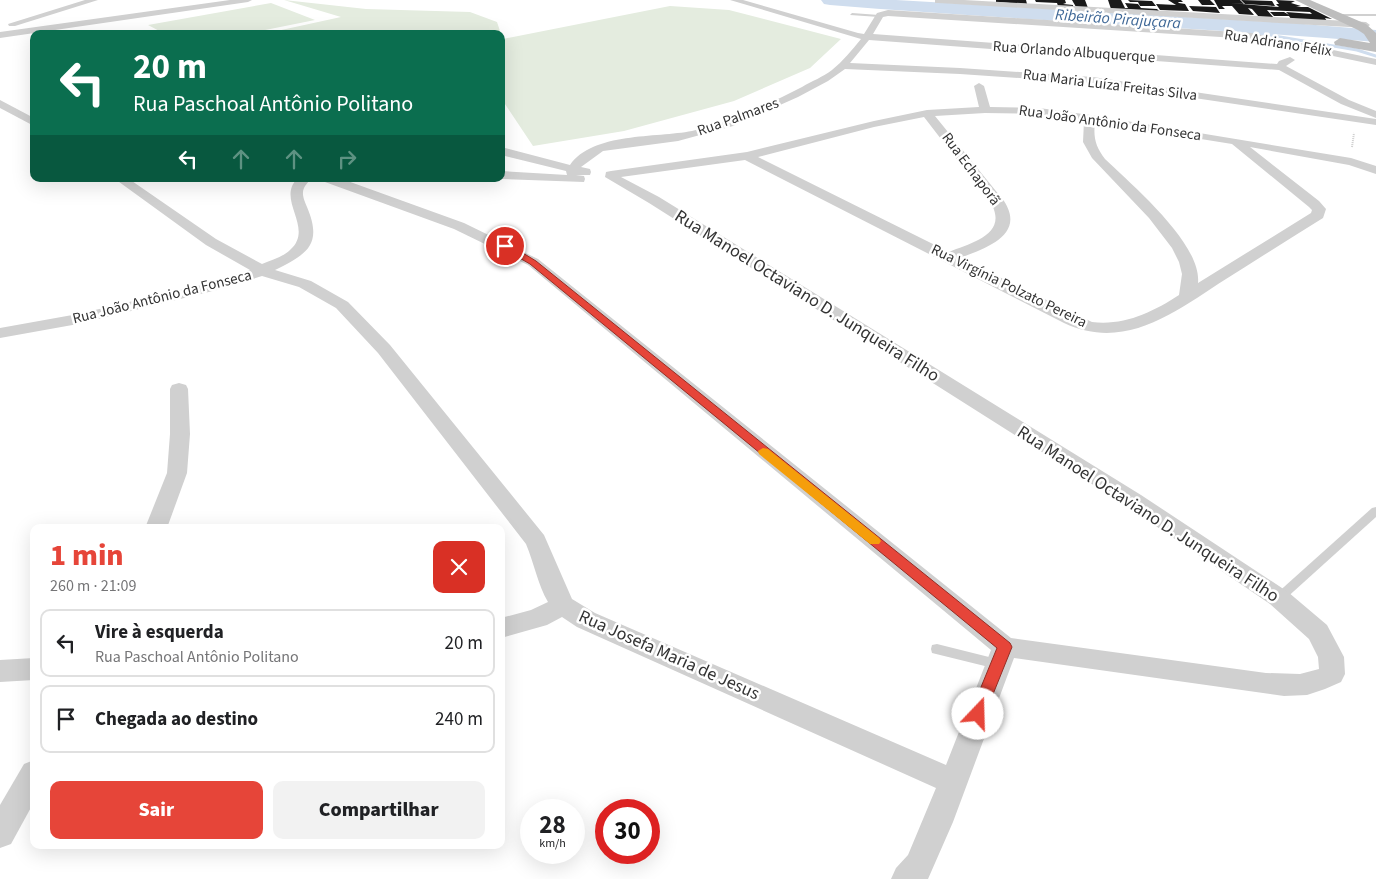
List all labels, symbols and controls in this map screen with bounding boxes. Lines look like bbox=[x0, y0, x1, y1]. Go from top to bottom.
water label: Ribeirão Pirajuçara bbox=[1054, 4, 1182, 34]
street label: Rua Adriano Félix bbox=[1223, 24, 1333, 62]
street label: Rua Orlando Albuquerque bbox=[992, 36, 1156, 68]
text: 20 m bbox=[133, 42, 207, 92]
icon: left bbox=[50, 50, 115, 115]
street label: Rua Maria Luíza Freitas Silva bbox=[1022, 64, 1198, 106]
text: Rua Paschoal Antônio Politano bbox=[133, 88, 413, 120]
street label: Rua Palmares bbox=[694, 93, 782, 141]
street label: Rua João Antônio da Fonseca bbox=[1018, 100, 1202, 146]
street label: Rua Echaporã bbox=[937, 128, 1005, 210]
icon: left bbox=[174, 145, 202, 173]
icon: ahead bbox=[227, 145, 255, 173]
icon: ahead bbox=[280, 145, 308, 173]
icon: right bbox=[333, 145, 361, 173]
street label: Rua Manoel Octaviano D. Junqueira Filho bbox=[670, 204, 944, 388]
pin bbox=[484, 225, 526, 267]
icon: arrive bbox=[491, 232, 519, 260]
street label: Rua Virgínia Polzato Pereira bbox=[928, 239, 1090, 333]
street label: Rua João Antônio da Fonseca bbox=[70, 265, 254, 329]
street label: Rua Manoel Octaviano D. Junqueira Filho bbox=[1012, 420, 1284, 608]
text: 1 min bbox=[50, 534, 124, 577]
button: close bbox=[433, 541, 485, 593]
text: 260 m · 21:09 bbox=[50, 575, 137, 597]
street label: Rua Josefa Maria de Jesus bbox=[575, 604, 763, 706]
text: Vire à esquerda bbox=[95, 619, 224, 646]
icon: left bbox=[52, 629, 80, 657]
text: 20 m bbox=[445, 630, 483, 657]
text: Rua Paschoal Antônio Politano bbox=[95, 646, 299, 668]
position arrow bbox=[951, 687, 1003, 739]
icon: arrive bbox=[52, 705, 80, 733]
text: Chegada ao destino bbox=[95, 706, 258, 733]
text: 240 m bbox=[435, 706, 483, 733]
button: Sair bbox=[50, 781, 263, 839]
button: Compartilhar bbox=[273, 781, 485, 839]
speed limit sign: 30 bbox=[595, 799, 660, 864]
text: 28 bbox=[539, 807, 566, 843]
text: km/h bbox=[539, 835, 566, 852]

